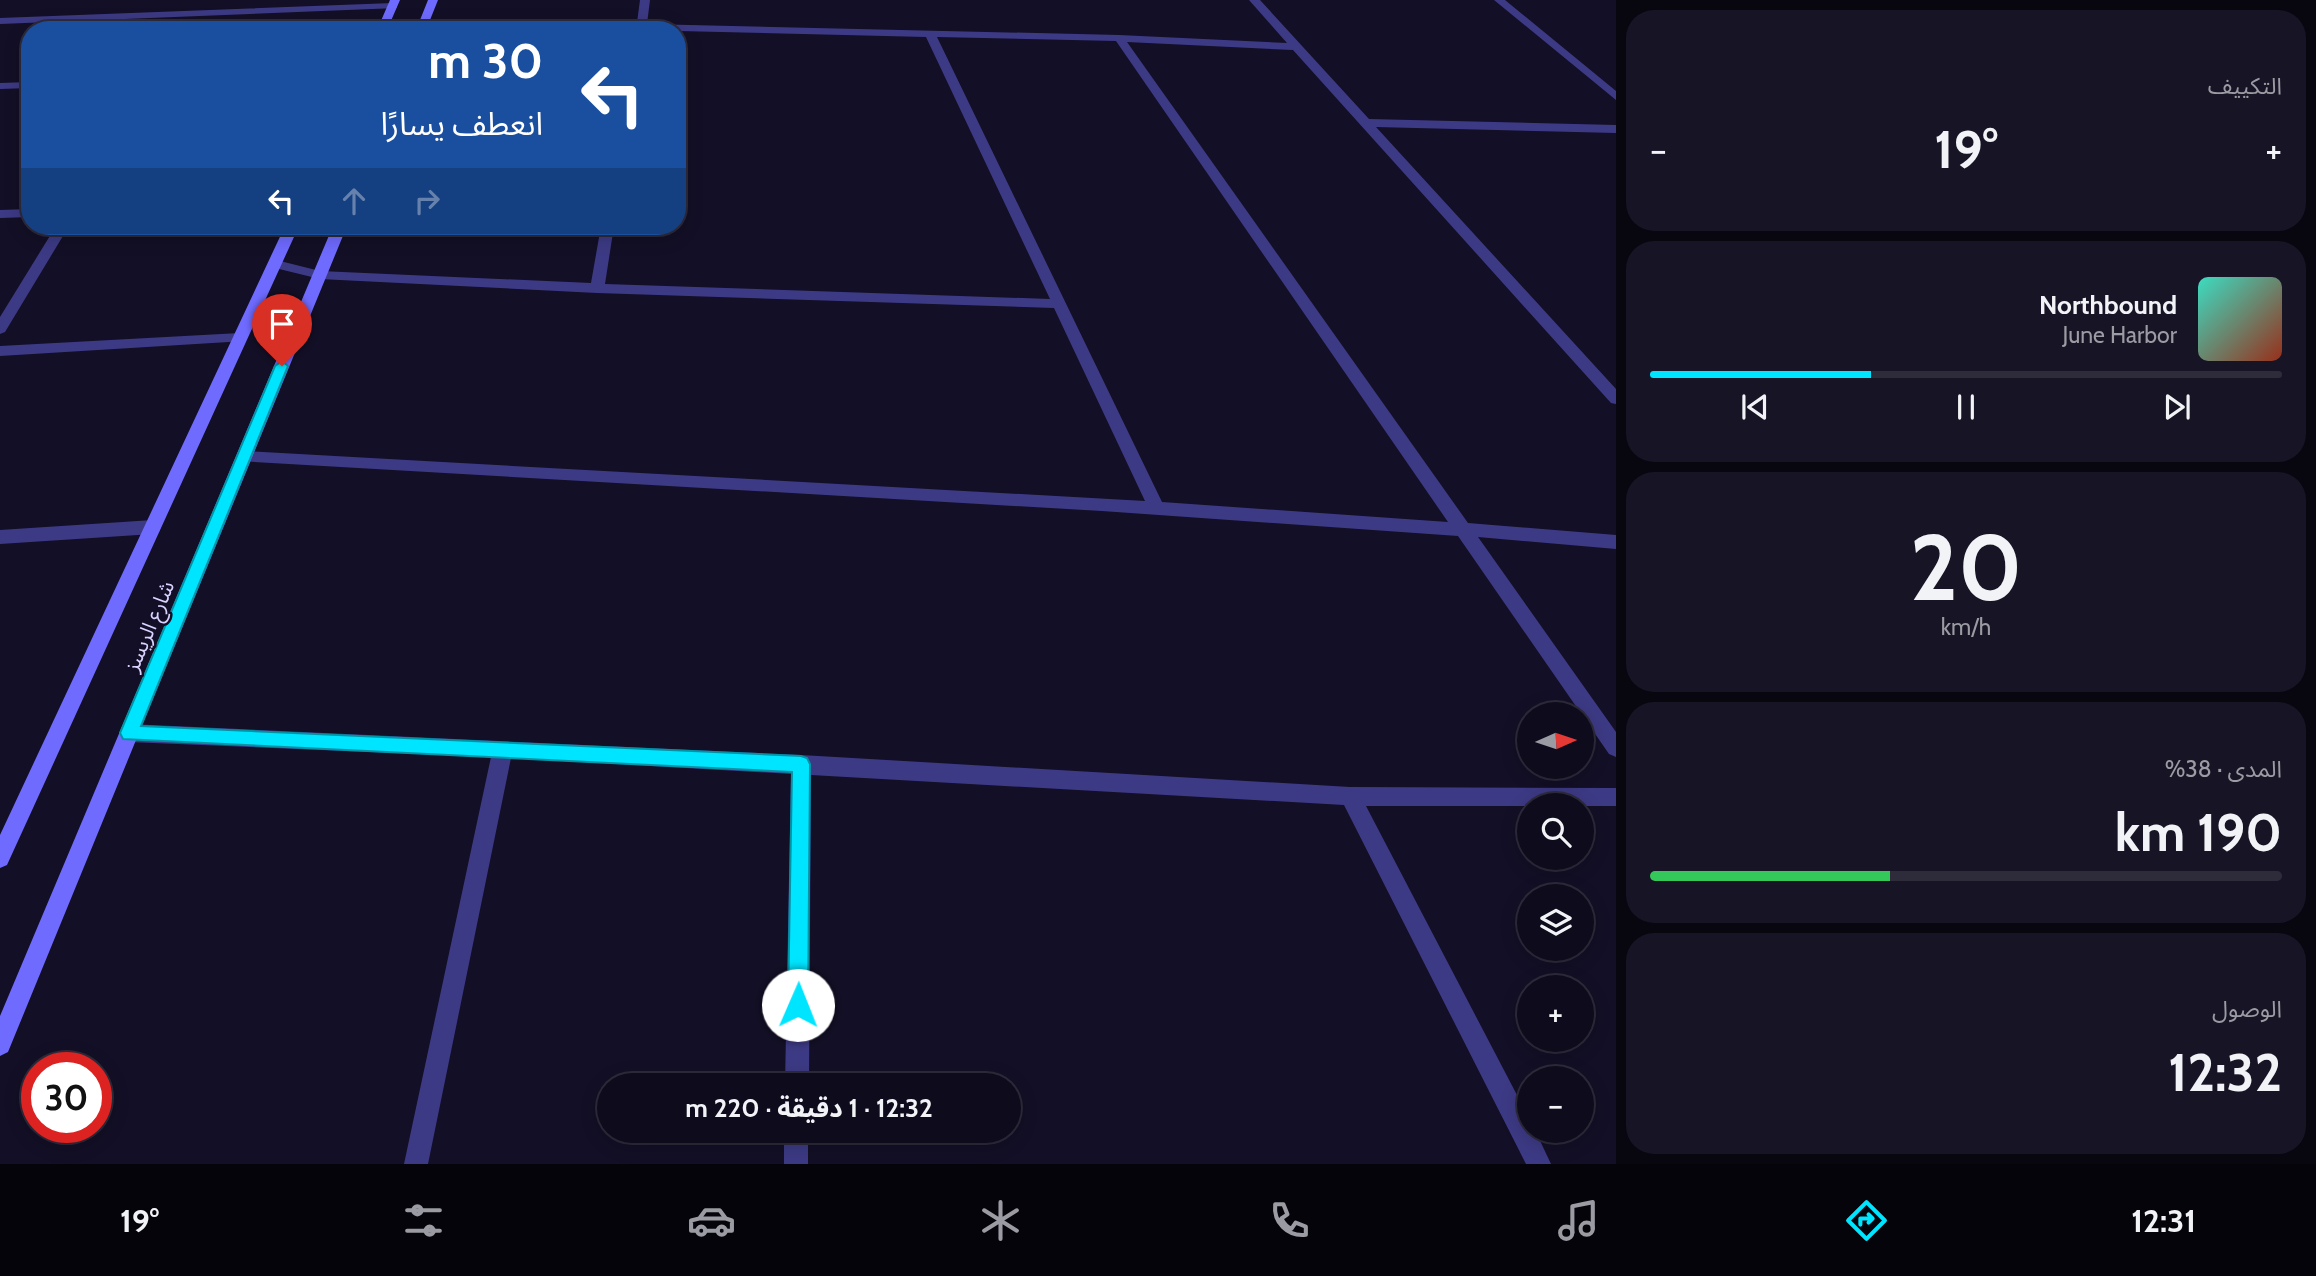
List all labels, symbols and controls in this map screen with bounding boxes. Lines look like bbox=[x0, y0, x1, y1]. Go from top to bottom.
text: 30 m bbox=[428, 31, 543, 90]
icon: left bbox=[567, 49, 658, 140]
text: التكييف bbox=[2208, 72, 2282, 100]
text: انعطف يسارًا bbox=[380, 104, 543, 143]
text: 19° bbox=[1934, 118, 1998, 181]
text: − bbox=[1650, 126, 1667, 173]
text: + bbox=[2265, 126, 2282, 173]
icon: left bbox=[262, 182, 300, 220]
icon: ahead bbox=[335, 182, 373, 220]
icon: right bbox=[408, 182, 446, 220]
text: Northbound bbox=[2039, 289, 2177, 321]
pin bbox=[252, 294, 312, 366]
icon: arrive bbox=[263, 305, 301, 343]
text: June Harbor bbox=[2063, 321, 2177, 349]
icon: previous bbox=[1736, 388, 1774, 426]
icon: pause bbox=[1947, 388, 1985, 426]
icon: next bbox=[2158, 388, 2196, 426]
text: 20 bbox=[1910, 512, 2022, 623]
street label: شارع الريسز bbox=[118, 577, 182, 677]
text: km/h bbox=[1941, 613, 1991, 641]
north arrow bbox=[1517, 702, 1594, 779]
map controls bbox=[1517, 702, 1594, 1143]
text: المدى · 38% bbox=[2165, 755, 2282, 783]
button: search bbox=[1517, 793, 1594, 870]
text: 190 km bbox=[2115, 801, 2282, 864]
button: layers bbox=[1517, 884, 1594, 961]
position arrow bbox=[761, 968, 835, 1042]
button: + bbox=[1517, 975, 1594, 1052]
text: الوصول bbox=[2212, 995, 2282, 1023]
text: 12:32 bbox=[2168, 1041, 2282, 1104]
speed limit sign: 30 bbox=[21, 1052, 112, 1143]
button: − bbox=[1517, 1066, 1594, 1143]
text: 12:32 · 1 دقيقة · 220 m bbox=[685, 1092, 933, 1124]
icon: filters bbox=[399, 1196, 448, 1245]
icon: car bbox=[687, 1196, 736, 1245]
icon: climate bbox=[976, 1196, 1025, 1245]
icon: phone bbox=[1265, 1196, 1314, 1245]
icon: music bbox=[1554, 1196, 1603, 1245]
icon: directions bbox=[1842, 1196, 1891, 1245]
text: 19° bbox=[120, 1201, 159, 1240]
text: 12:31 bbox=[2131, 1201, 2196, 1240]

